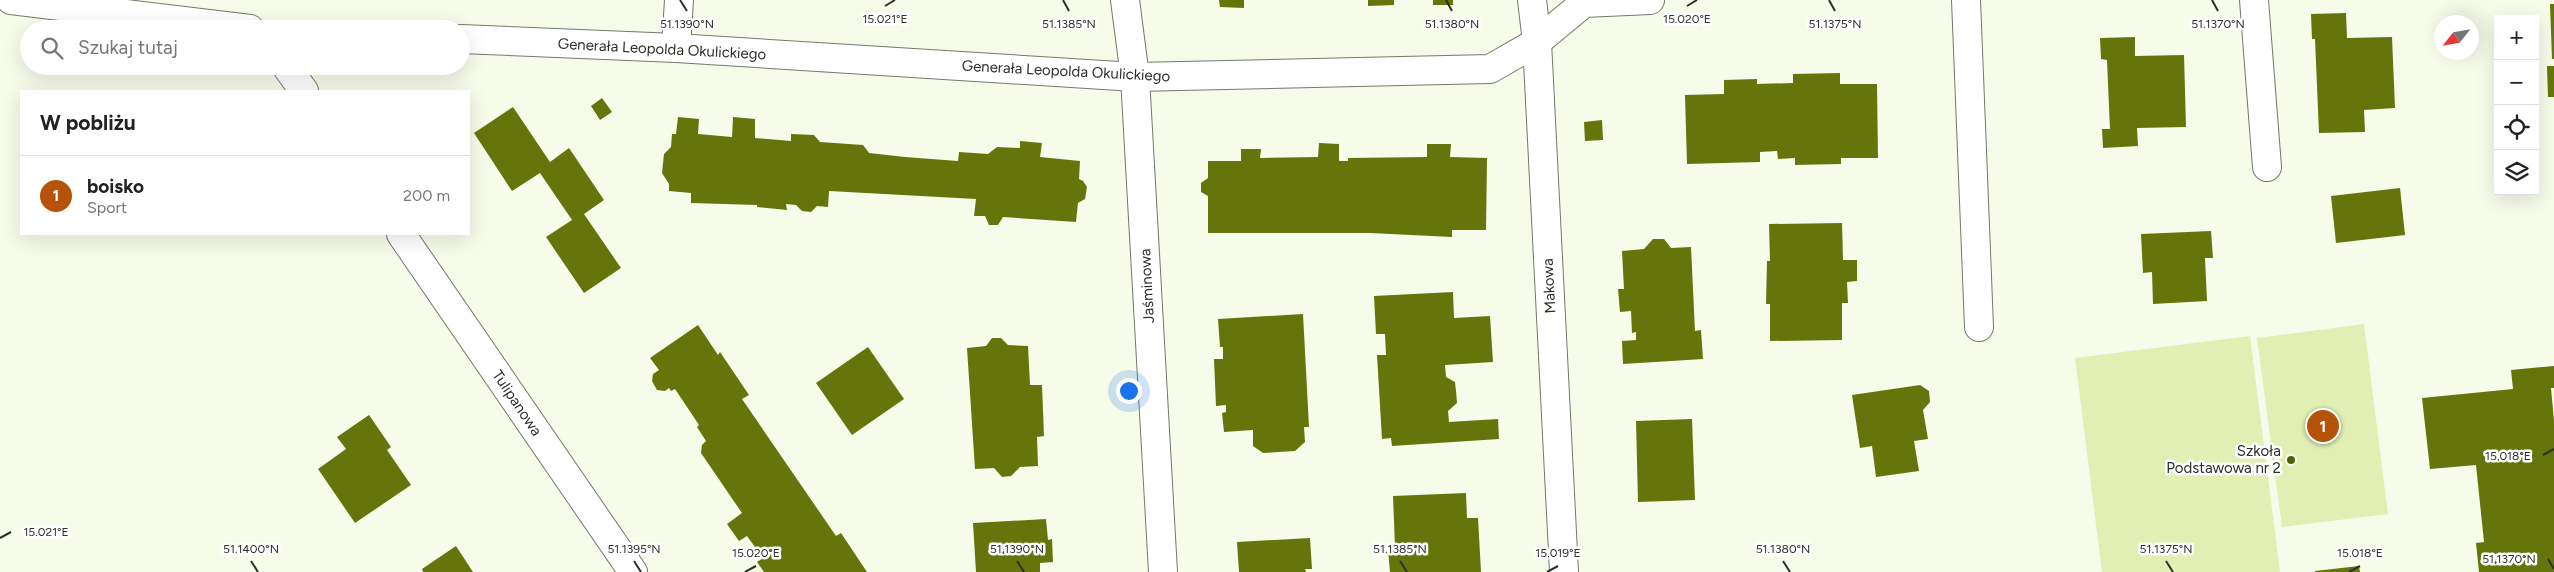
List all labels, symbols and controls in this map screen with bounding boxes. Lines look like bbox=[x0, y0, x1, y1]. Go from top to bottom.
text: 15.021°E bbox=[862, 12, 908, 26]
text: 15.020°E bbox=[1663, 12, 1711, 26]
north arrow bbox=[2434, 15, 2479, 60]
map controls bbox=[2494, 15, 2539, 195]
button: + bbox=[2494, 15, 2539, 60]
text: 51.1390°N bbox=[660, 17, 714, 31]
text: 51.1385°N bbox=[1042, 17, 1096, 31]
text: 51.1380°N bbox=[1425, 17, 1479, 31]
text: 51.1375°N bbox=[1809, 17, 1861, 31]
text: 51.1370°N bbox=[2191, 17, 2245, 31]
search box bbox=[20, 20, 470, 75]
icon: search bbox=[38, 34, 66, 62]
street label: Generała Leopolda Okulickiego bbox=[557, 35, 767, 63]
text: Szukaj tutaj bbox=[78, 36, 178, 59]
street label: Generała Leopolda Okulickiego bbox=[961, 57, 1171, 85]
button: − bbox=[2494, 60, 2539, 105]
button: locate bbox=[2494, 105, 2539, 150]
text: W pobliżu bbox=[40, 110, 136, 135]
button: layers bbox=[2494, 150, 2539, 195]
text: boisko bbox=[87, 175, 144, 198]
text: 1 bbox=[53, 186, 59, 205]
text: 200 m bbox=[403, 186, 450, 205]
text: Sport bbox=[87, 198, 127, 217]
street label: Jaśminowa bbox=[1136, 248, 1158, 324]
street label: Makowa bbox=[1539, 258, 1559, 314]
street label: Tulipanowa bbox=[488, 367, 546, 439]
your location bbox=[1116, 378, 1142, 404]
pin: 1 bbox=[2307, 407, 2339, 445]
place label: Szkoła Podstawowa nr 2 bbox=[2166, 442, 2281, 477]
text: 15.018°E bbox=[2485, 449, 2531, 463]
marker: Szkoła Podstawowa nr 2 bbox=[2285, 454, 2297, 466]
text: 15.021°E bbox=[23, 525, 69, 539]
text: 51.1400°N bbox=[223, 542, 279, 556]
text: 51.1395°N bbox=[607, 542, 661, 556]
text: 51.1390°N bbox=[990, 542, 1044, 556]
text: 51.1385°N bbox=[1373, 542, 1427, 556]
text: 51.1380°N bbox=[1756, 542, 1810, 556]
text: 51.1375°N bbox=[2140, 542, 2192, 556]
text: 15.020°E bbox=[732, 546, 780, 560]
text: 15.019°E bbox=[1535, 546, 1581, 560]
text: 15.018°E bbox=[2337, 546, 2383, 560]
text: 51.1370°N bbox=[2482, 552, 2536, 566]

